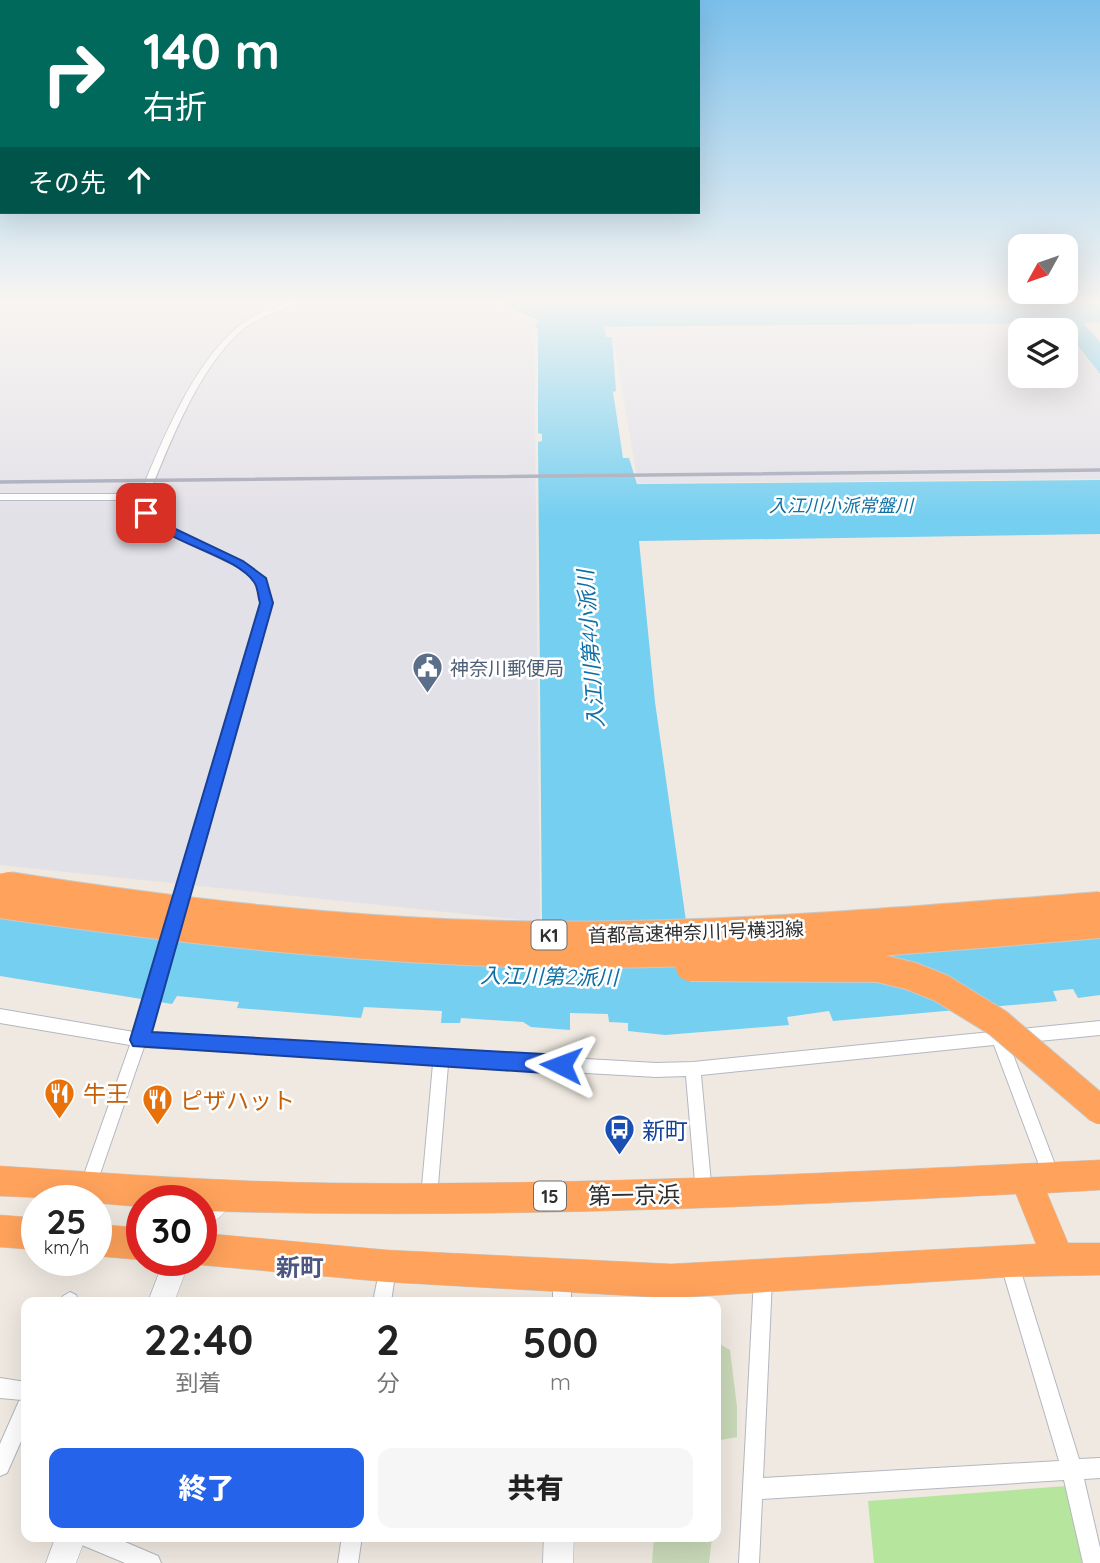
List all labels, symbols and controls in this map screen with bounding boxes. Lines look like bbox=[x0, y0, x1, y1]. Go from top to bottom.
text: 140 m bbox=[143, 20, 280, 81]
icon: right bbox=[28, 28, 119, 119]
text: 右折 bbox=[143, 86, 207, 126]
icon: ahead bbox=[120, 161, 158, 199]
text: その先 bbox=[28, 166, 106, 199]
north arrow bbox=[1008, 234, 1078, 304]
map controls bbox=[1008, 234, 1078, 388]
button: layers bbox=[1008, 318, 1078, 388]
pin bbox=[116, 483, 176, 543]
icon: arrive bbox=[127, 494, 165, 532]
water label: 入江川小派常盤川 bbox=[769, 494, 915, 517]
water label: 入江川第4小派川 bbox=[571, 567, 608, 729]
public building icon: 神奈川郵便局 bbox=[410, 651, 444, 695]
place label: 神奈川郵便局 bbox=[450, 656, 564, 680]
street label: 首都高速神奈川1号横羽線 bbox=[588, 916, 804, 948]
road number: K1 bbox=[532, 920, 566, 950]
water label: 入江川第2派川 bbox=[480, 962, 620, 990]
position arrow bbox=[524, 1028, 598, 1102]
restaurant icon: 牛王 bbox=[43, 1076, 77, 1120]
place label: 牛王 bbox=[83, 1079, 129, 1108]
restaurant icon: ピザハット bbox=[140, 1083, 174, 1127]
place label: ピザハット bbox=[180, 1086, 295, 1115]
bus stop icon: 新町 bbox=[602, 1113, 636, 1157]
place label: 新町 bbox=[642, 1116, 688, 1145]
street label: 第一京浜 bbox=[588, 1180, 680, 1210]
road number: 15 bbox=[534, 1182, 566, 1210]
speed limit sign: 30 bbox=[126, 1185, 217, 1276]
text: 25 bbox=[46, 1199, 87, 1243]
text: km/h bbox=[44, 1236, 89, 1259]
district label: 新町 bbox=[276, 1252, 324, 1282]
text: 22:40 bbox=[144, 1313, 253, 1366]
text: 2 bbox=[376, 1313, 400, 1366]
text: 500 bbox=[523, 1316, 598, 1369]
text: m bbox=[550, 1367, 571, 1396]
text: 到着 bbox=[176, 1368, 222, 1397]
text: 分 bbox=[376, 1368, 399, 1397]
button: 終了 bbox=[49, 1448, 364, 1528]
button: 共有 bbox=[378, 1448, 693, 1528]

